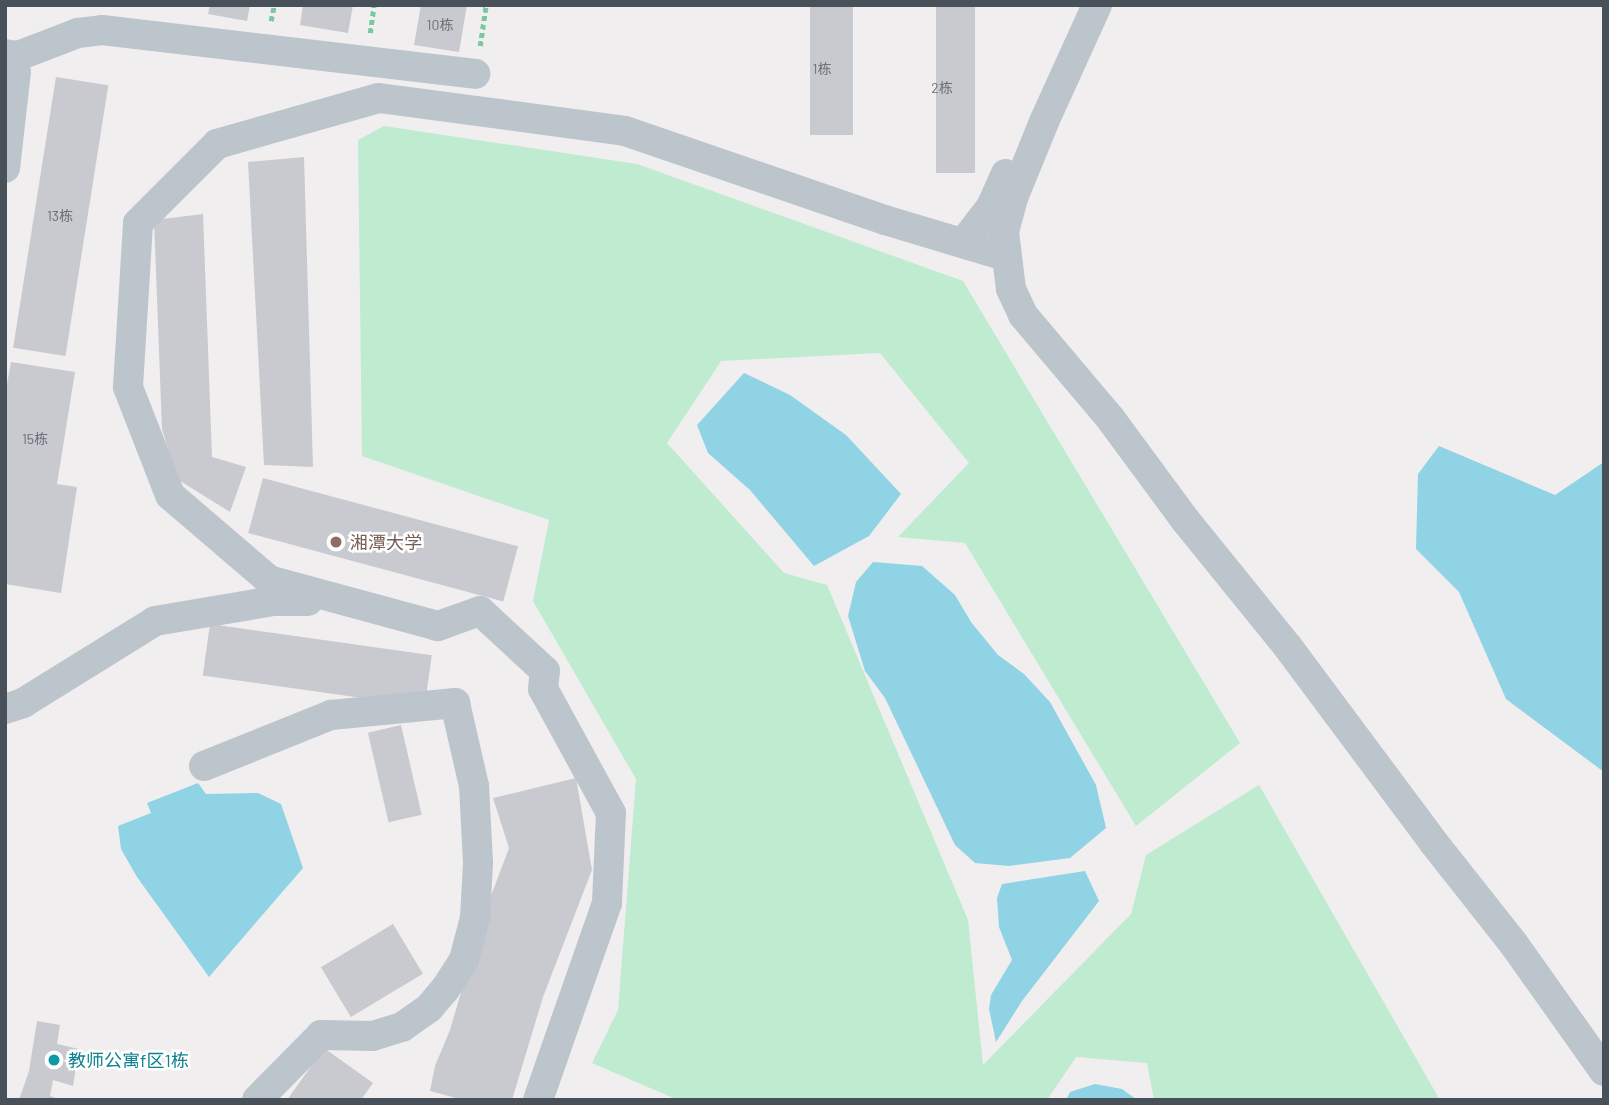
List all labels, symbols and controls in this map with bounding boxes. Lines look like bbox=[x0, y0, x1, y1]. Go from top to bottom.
house number: 10栋 bbox=[427, 17, 453, 33]
house number: 1栋 bbox=[813, 61, 831, 77]
house number: 2栋 bbox=[931, 80, 953, 96]
house number: 13栋 bbox=[47, 208, 73, 224]
house number: 15栋 bbox=[22, 431, 48, 447]
place label: 湘潭大学 bbox=[350, 531, 422, 553]
marker: 湘潭大学 bbox=[328, 534, 344, 550]
place label: 教师公寓f区1栋 bbox=[68, 1049, 189, 1071]
marker: 教师公寓f区1栋 bbox=[46, 1052, 62, 1068]

